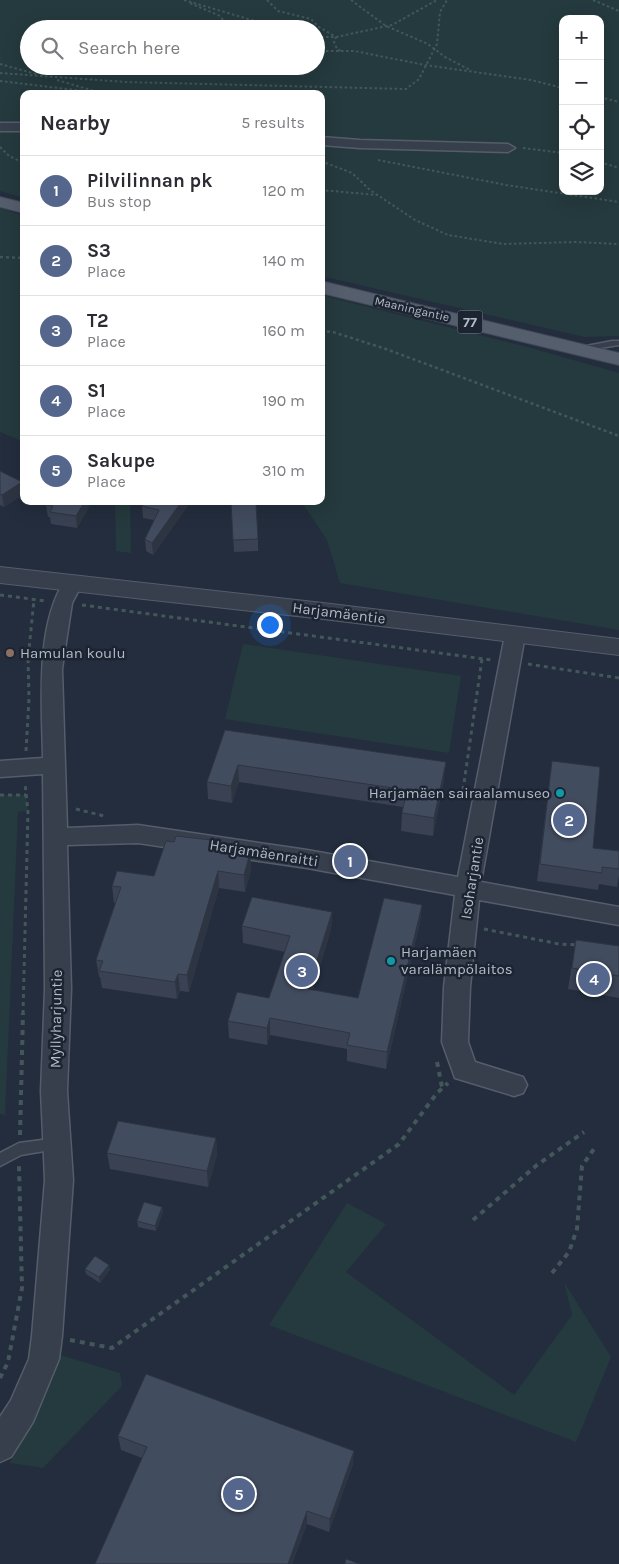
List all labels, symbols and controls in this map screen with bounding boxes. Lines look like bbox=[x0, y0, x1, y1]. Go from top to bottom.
map controls bbox=[559, 15, 604, 195]
button: + bbox=[559, 15, 604, 60]
search box bbox=[20, 20, 325, 75]
icon: search bbox=[38, 34, 66, 62]
text: Search here bbox=[78, 37, 180, 59]
button: − bbox=[559, 60, 604, 105]
button: locate bbox=[559, 105, 604, 150]
text: Nearby bbox=[40, 111, 110, 135]
text: 5 results bbox=[241, 113, 305, 132]
button: layers bbox=[559, 150, 604, 195]
text: Pilvilinnan pk bbox=[87, 170, 212, 192]
text: 1 bbox=[53, 181, 59, 200]
text: 120 m bbox=[262, 181, 305, 200]
text: Bus stop bbox=[87, 192, 151, 211]
text: S3 bbox=[87, 240, 111, 262]
text: 2 bbox=[51, 251, 61, 270]
text: 140 m bbox=[263, 251, 305, 270]
text: Place bbox=[87, 262, 126, 281]
street label: Maaningantie bbox=[373, 294, 451, 324]
text: T2 bbox=[87, 310, 109, 332]
road number: 77 bbox=[458, 311, 482, 334]
text: 3 bbox=[51, 321, 61, 340]
text: 160 m bbox=[262, 321, 305, 340]
text: Place bbox=[87, 332, 126, 351]
text: S1 bbox=[87, 380, 106, 402]
text: 4 bbox=[51, 391, 61, 410]
text: 190 m bbox=[262, 391, 305, 410]
text: Place bbox=[87, 402, 126, 421]
text: Sakupe bbox=[87, 450, 155, 472]
text: 5 bbox=[51, 461, 61, 480]
text: 310 m bbox=[262, 461, 305, 480]
text: Place bbox=[87, 472, 126, 491]
street label: Harjamäentie bbox=[291, 598, 387, 628]
your location bbox=[257, 612, 283, 638]
place label: Hamulan koulu bbox=[20, 644, 126, 662]
marker: Hamulan koulu bbox=[4, 647, 16, 659]
place label: Harjamäen sairaalamuseo bbox=[369, 784, 550, 802]
marker: Harjamäen sairaalamuseo bbox=[554, 787, 566, 799]
pin: 2 bbox=[553, 801, 585, 839]
street label: Harjamäenraitti bbox=[208, 836, 320, 870]
street label: Isoharjantie bbox=[457, 836, 487, 920]
pin: 1 bbox=[334, 842, 366, 880]
place label: Harjamäen varalämpölaitos bbox=[401, 943, 513, 978]
pin: 3 bbox=[286, 952, 318, 990]
marker: Harjamäen varalämpölaitos bbox=[385, 955, 397, 967]
pin: 4 bbox=[578, 960, 610, 998]
street label: Myllyharjuntie bbox=[46, 970, 66, 1068]
pin: 5 bbox=[223, 1475, 255, 1513]

